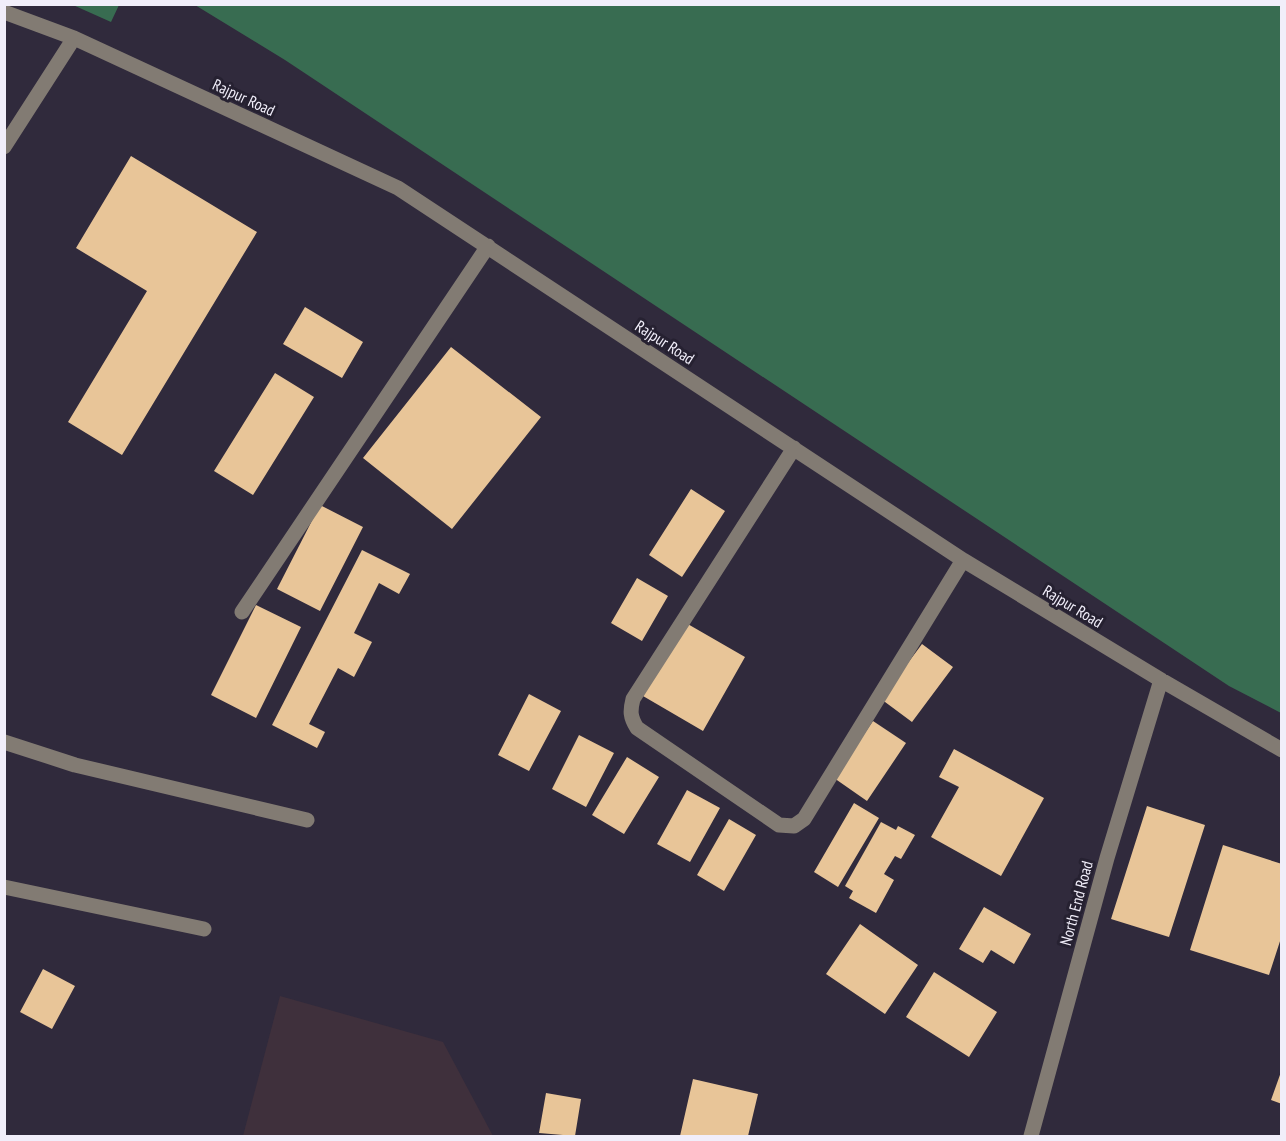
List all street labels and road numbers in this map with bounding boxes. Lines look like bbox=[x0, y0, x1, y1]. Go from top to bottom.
street label: Rajpur Road bbox=[210, 74, 278, 120]
street label: Rajpur Road bbox=[632, 316, 698, 369]
street label: Rajpur Road bbox=[1039, 580, 1107, 632]
street label: North End Road bbox=[1055, 859, 1097, 947]

